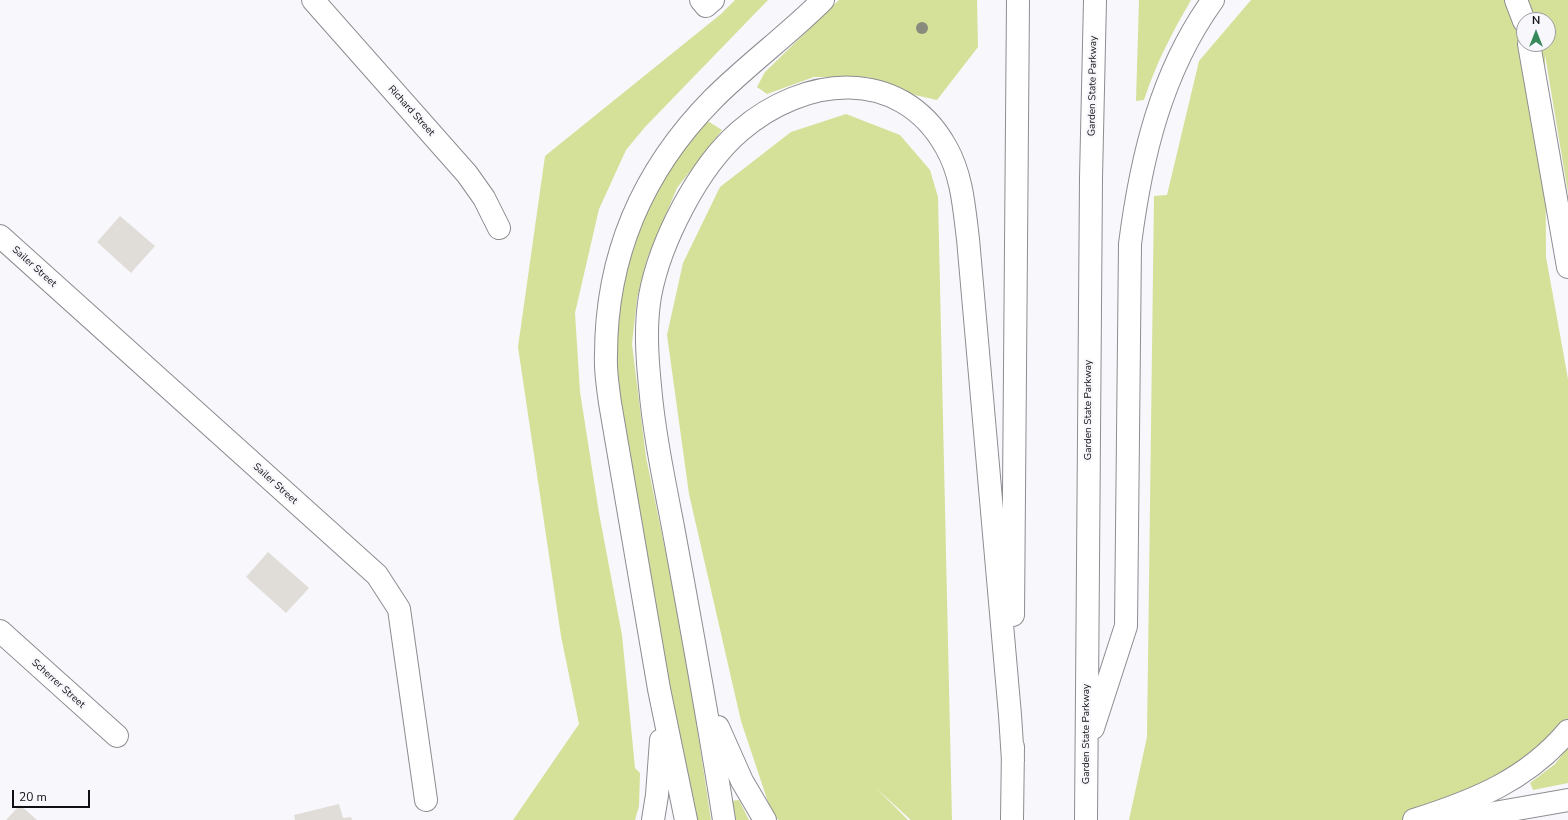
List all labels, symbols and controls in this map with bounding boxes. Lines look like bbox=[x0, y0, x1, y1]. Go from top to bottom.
north arrow bbox=[1516, 12, 1556, 52]
text: N bbox=[1532, 13, 1540, 28]
street label: Garden State Parkway bbox=[1086, 36, 1100, 136]
street label: Richard Street bbox=[385, 83, 437, 139]
street label: Sailer Street bbox=[9, 244, 59, 290]
street label: Garden State Parkway bbox=[1083, 360, 1095, 460]
street label: Sailer Street bbox=[250, 461, 300, 507]
street label: Scherrer Street bbox=[29, 657, 87, 711]
street label: Garden State Parkway bbox=[1081, 684, 1093, 784]
scale bar bbox=[14, 782, 92, 808]
text: 20 m bbox=[19, 789, 47, 805]

